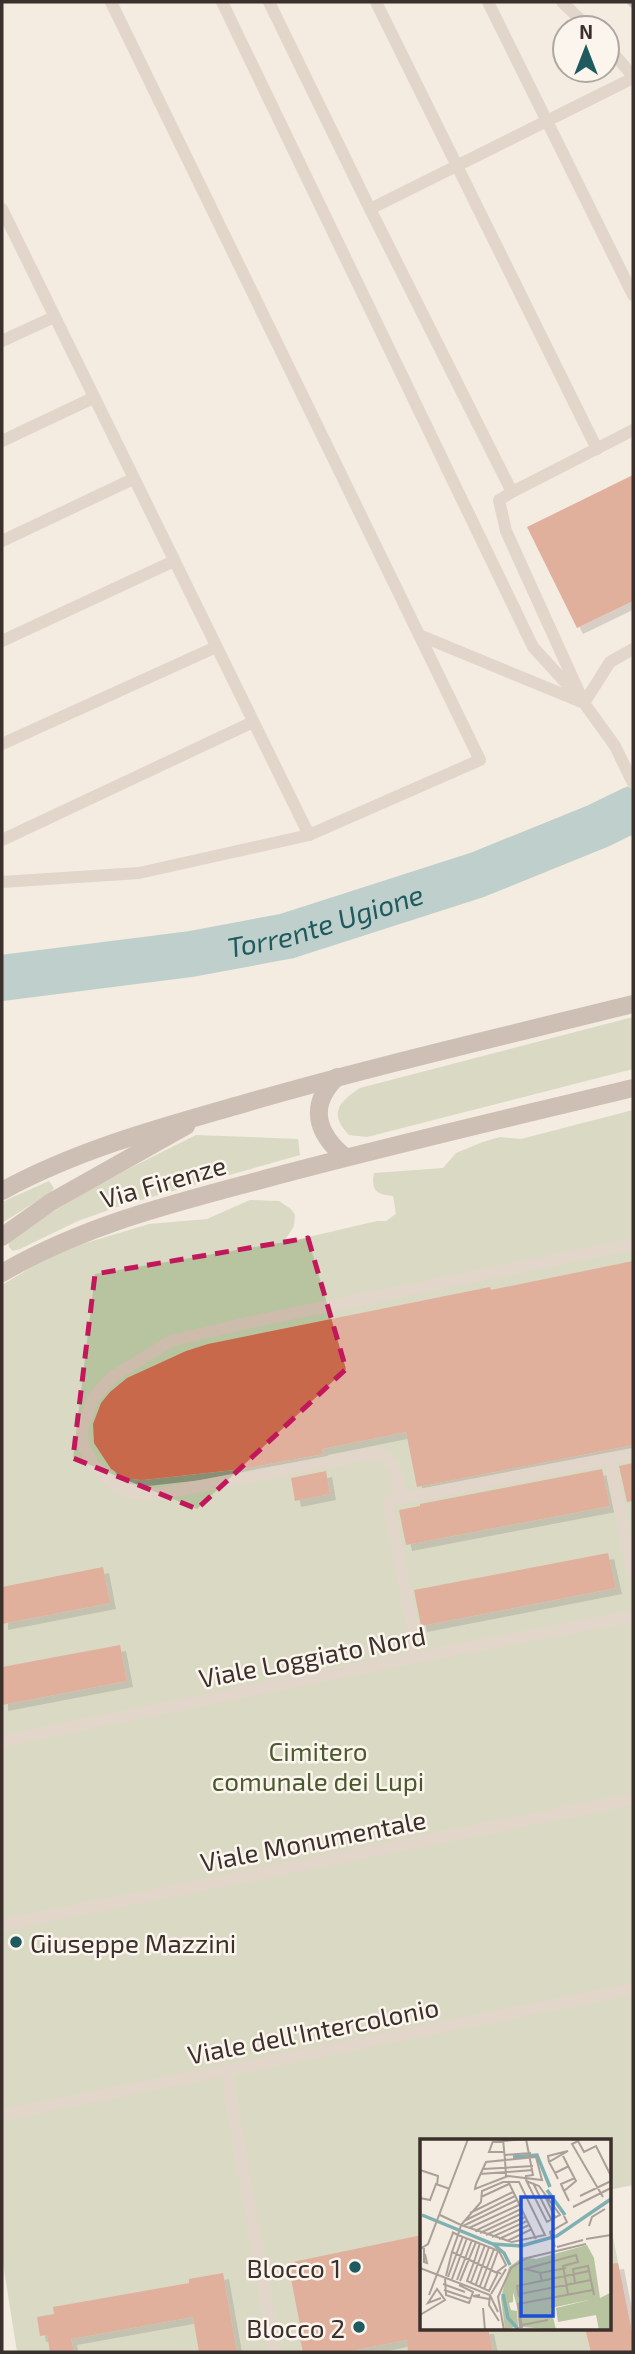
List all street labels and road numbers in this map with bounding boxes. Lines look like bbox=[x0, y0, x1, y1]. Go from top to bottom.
street label: Via Firenze bbox=[97, 1148, 229, 1214]
street label: Viale Loggiato Nord bbox=[196, 1619, 428, 1693]
street label: Viale Monumentale bbox=[198, 1803, 428, 1877]
street label: Viale dell'Intercolonio bbox=[185, 1990, 441, 2070]

